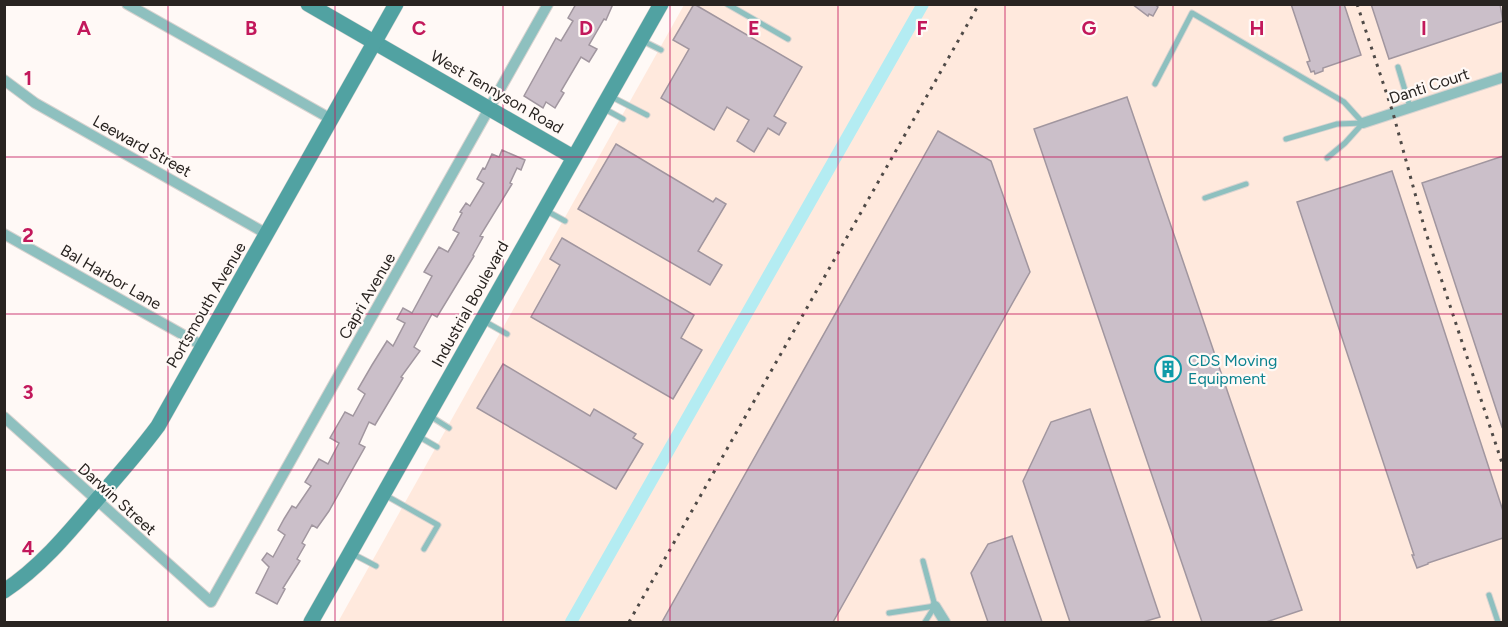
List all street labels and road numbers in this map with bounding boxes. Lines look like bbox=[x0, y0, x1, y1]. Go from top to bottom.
street label: West Tennyson Road bbox=[427, 46, 567, 138]
street label: Danti Court bbox=[1387, 64, 1471, 108]
street label: Leeward Street bbox=[89, 111, 195, 181]
street label: Portsmouth Avenue bbox=[162, 238, 250, 371]
street label: Industrial Boulevard bbox=[428, 238, 512, 370]
street label: Bal Harbor Lane bbox=[57, 240, 165, 314]
street label: Capri Avenue bbox=[335, 249, 399, 342]
street label: Darwin Street bbox=[74, 459, 160, 539]

